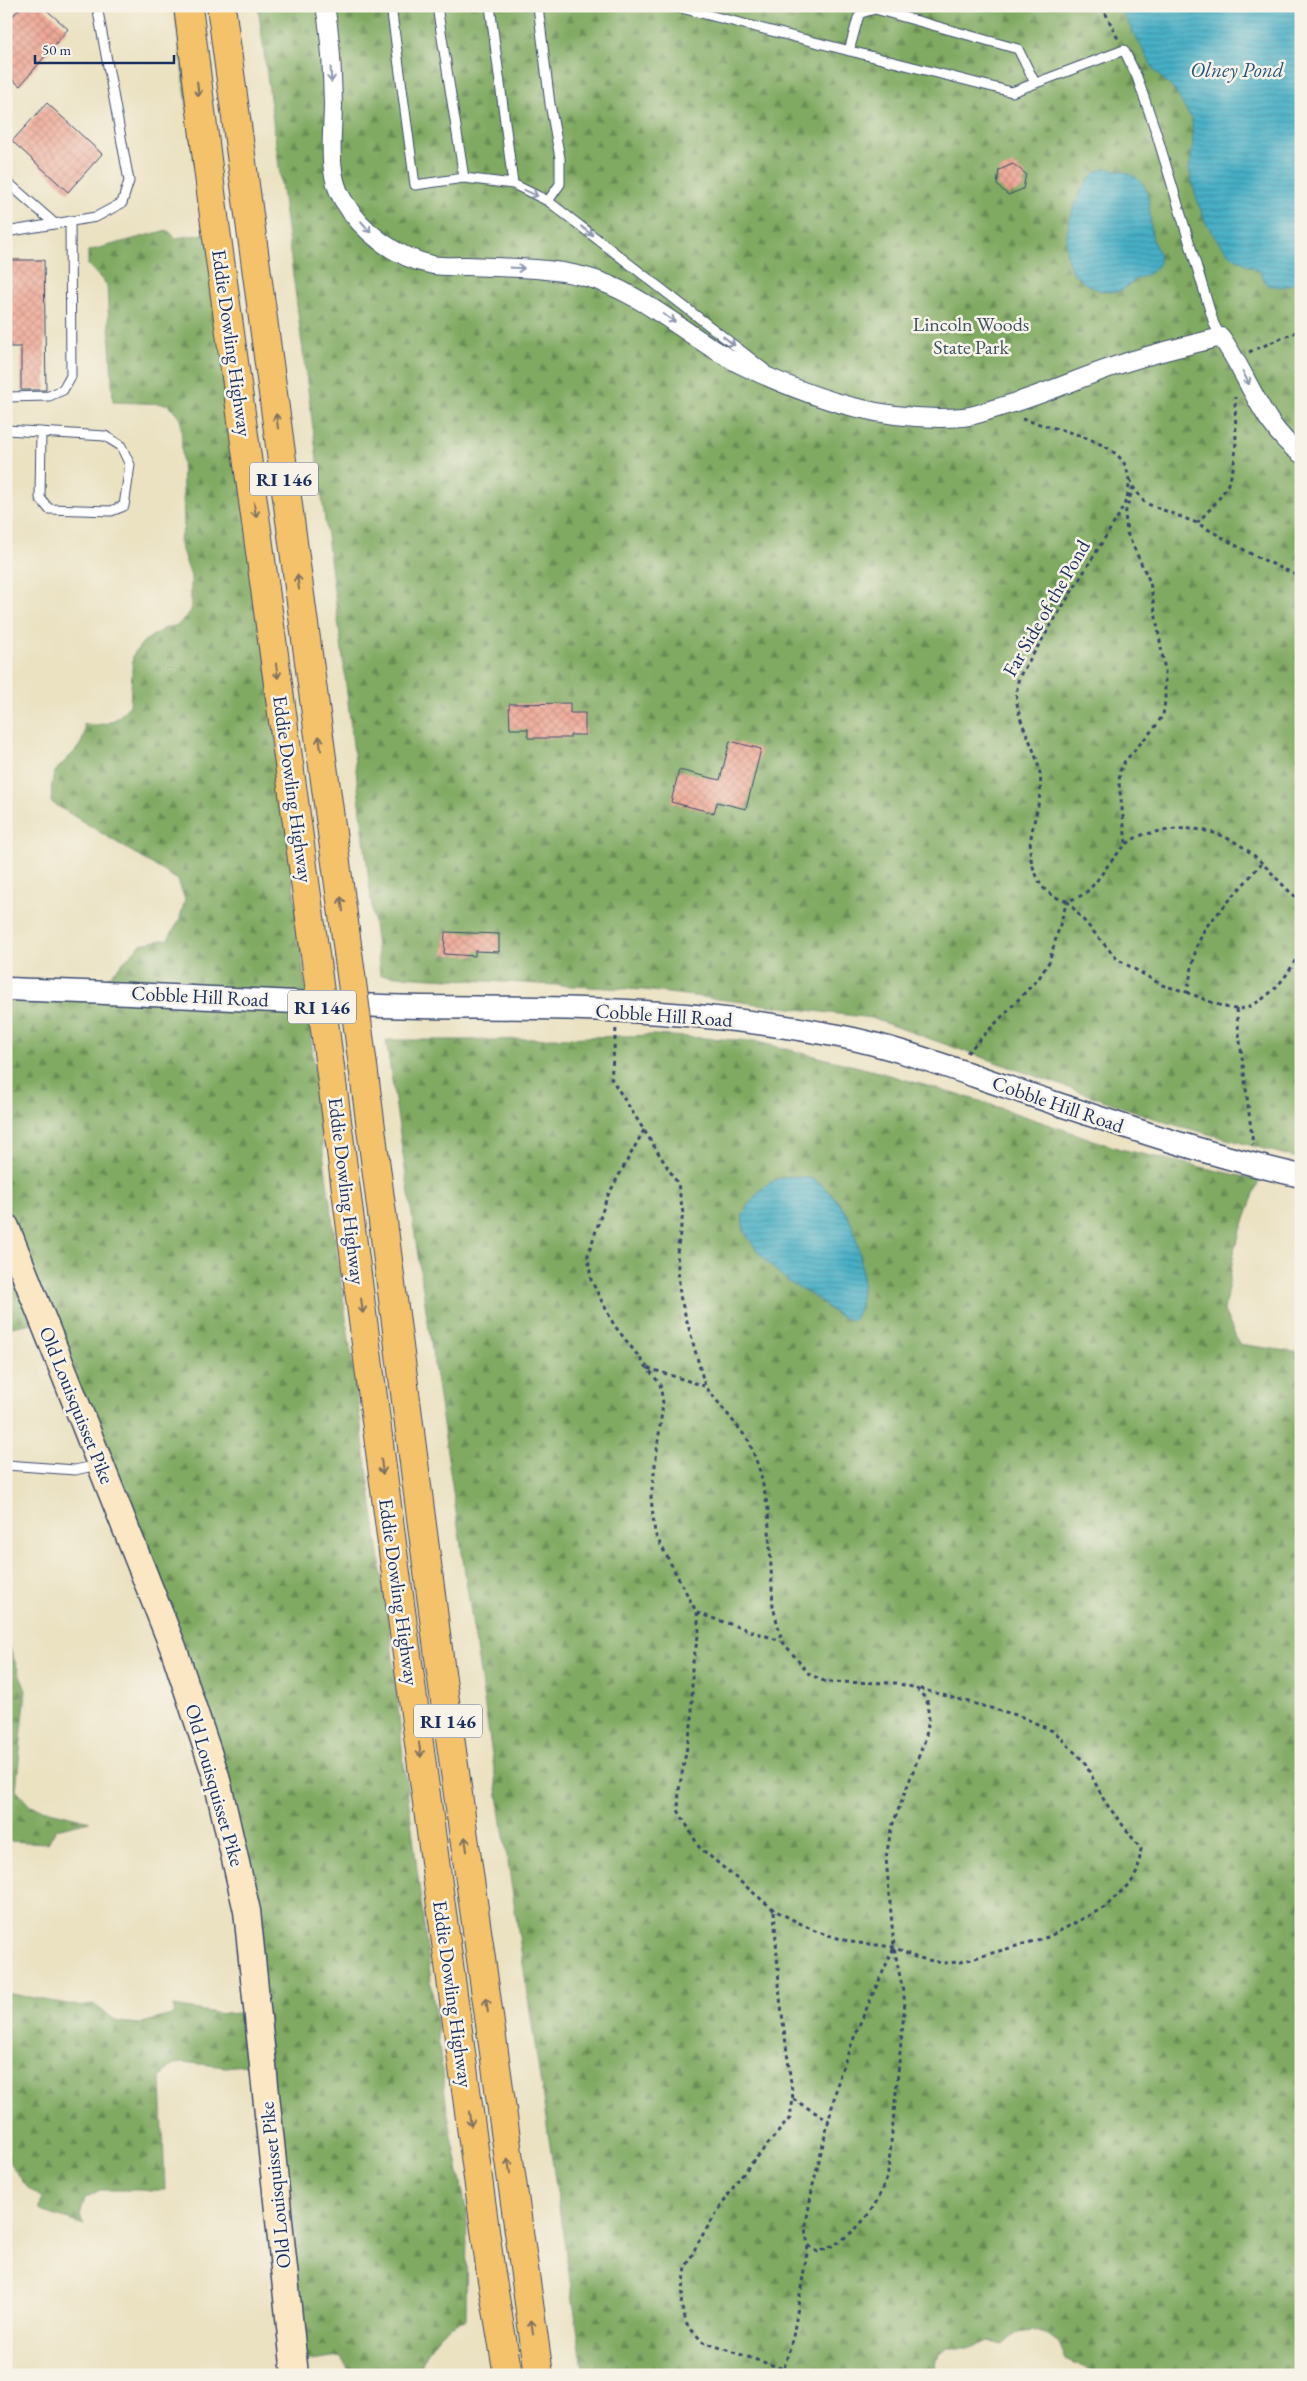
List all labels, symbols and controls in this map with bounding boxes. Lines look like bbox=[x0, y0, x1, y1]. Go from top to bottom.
scale bar bbox=[35, 32, 174, 64]
text: 50 m bbox=[42, 40, 71, 59]
water label: Olney Pond bbox=[1190, 56, 1284, 83]
one-way arrow bbox=[327, 66, 336, 82]
one-way arrow bbox=[193, 81, 203, 97]
one-way arrow bbox=[523, 188, 538, 198]
one-way arrow bbox=[360, 220, 371, 233]
one-way arrow bbox=[580, 225, 593, 236]
street label: Eddie Dowling Highway bbox=[206, 248, 258, 438]
one-way arrow bbox=[508, 264, 524, 273]
park label: Lincoln Woods State Park bbox=[913, 311, 1029, 360]
one-way arrow bbox=[661, 314, 675, 324]
one-way arrow bbox=[722, 336, 735, 347]
one-way arrow bbox=[1242, 371, 1252, 386]
one-way arrow bbox=[271, 413, 281, 429]
road number: RI 146 bbox=[250, 462, 318, 496]
one-way arrow bbox=[251, 502, 261, 518]
street label: Far Side of the Pond bbox=[996, 534, 1096, 681]
one-way arrow bbox=[293, 574, 303, 590]
one-way arrow bbox=[272, 663, 282, 679]
street label: Eddie Dowling Highway bbox=[267, 694, 319, 884]
one-way arrow bbox=[315, 735, 325, 751]
one-way arrow bbox=[337, 896, 347, 912]
street label: Cobble Hill Road bbox=[131, 979, 270, 1013]
road number: RI 146 bbox=[288, 990, 356, 1024]
street label: Cobble Hill Road bbox=[594, 997, 734, 1033]
street label: Cobble Hill Road bbox=[989, 1069, 1128, 1139]
street label: Eddie Dowling Highway bbox=[323, 1096, 371, 1286]
one-way arrow bbox=[357, 1298, 367, 1314]
street label: Old Louisquisset Pike bbox=[34, 1322, 121, 1488]
one-way arrow bbox=[378, 1459, 388, 1475]
street label: Eddie Dowling Highway bbox=[373, 1497, 425, 1687]
street label: Old Louisquisset Pike bbox=[179, 1701, 251, 1869]
road number: RI 146 bbox=[414, 1704, 482, 1738]
one-way arrow bbox=[415, 1741, 425, 1757]
one-way arrow bbox=[461, 1836, 471, 1852]
street label: Eddie Dowling Highway bbox=[427, 1899, 479, 2089]
one-way arrow bbox=[482, 1997, 492, 2013]
street label: Old Louisquisset Pike bbox=[253, 2100, 297, 2270]
one-way arrow bbox=[465, 2110, 475, 2126]
one-way arrow bbox=[504, 2158, 514, 2174]
one-way arrow bbox=[526, 2319, 536, 2335]

